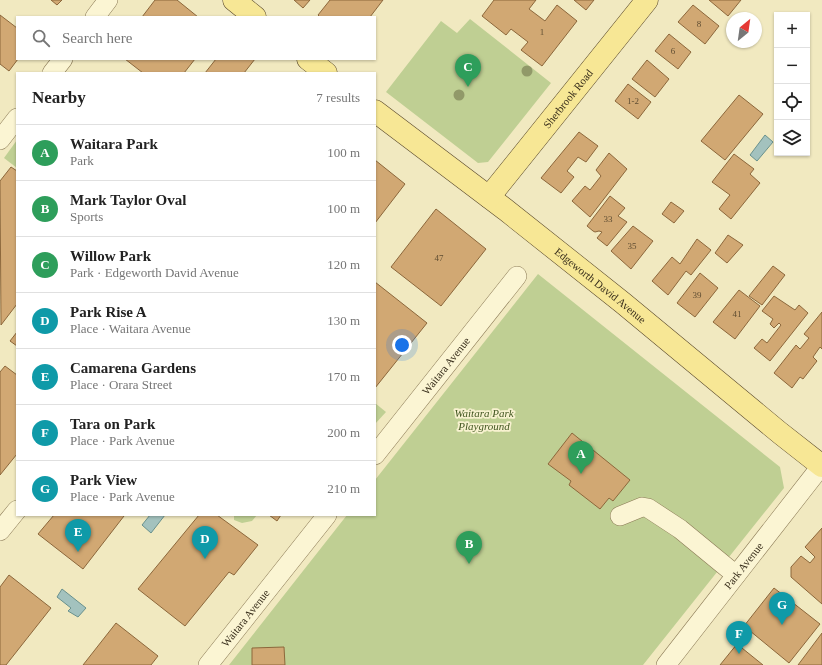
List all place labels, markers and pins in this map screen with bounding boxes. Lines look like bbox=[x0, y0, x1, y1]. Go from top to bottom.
pin: C bbox=[455, 54, 481, 87]
pin: A bbox=[568, 441, 594, 474]
pin: E bbox=[65, 519, 91, 552]
pin: D bbox=[192, 526, 218, 559]
pin: B bbox=[456, 531, 482, 564]
pin: G bbox=[769, 592, 795, 625]
pin: F bbox=[726, 621, 752, 654]

